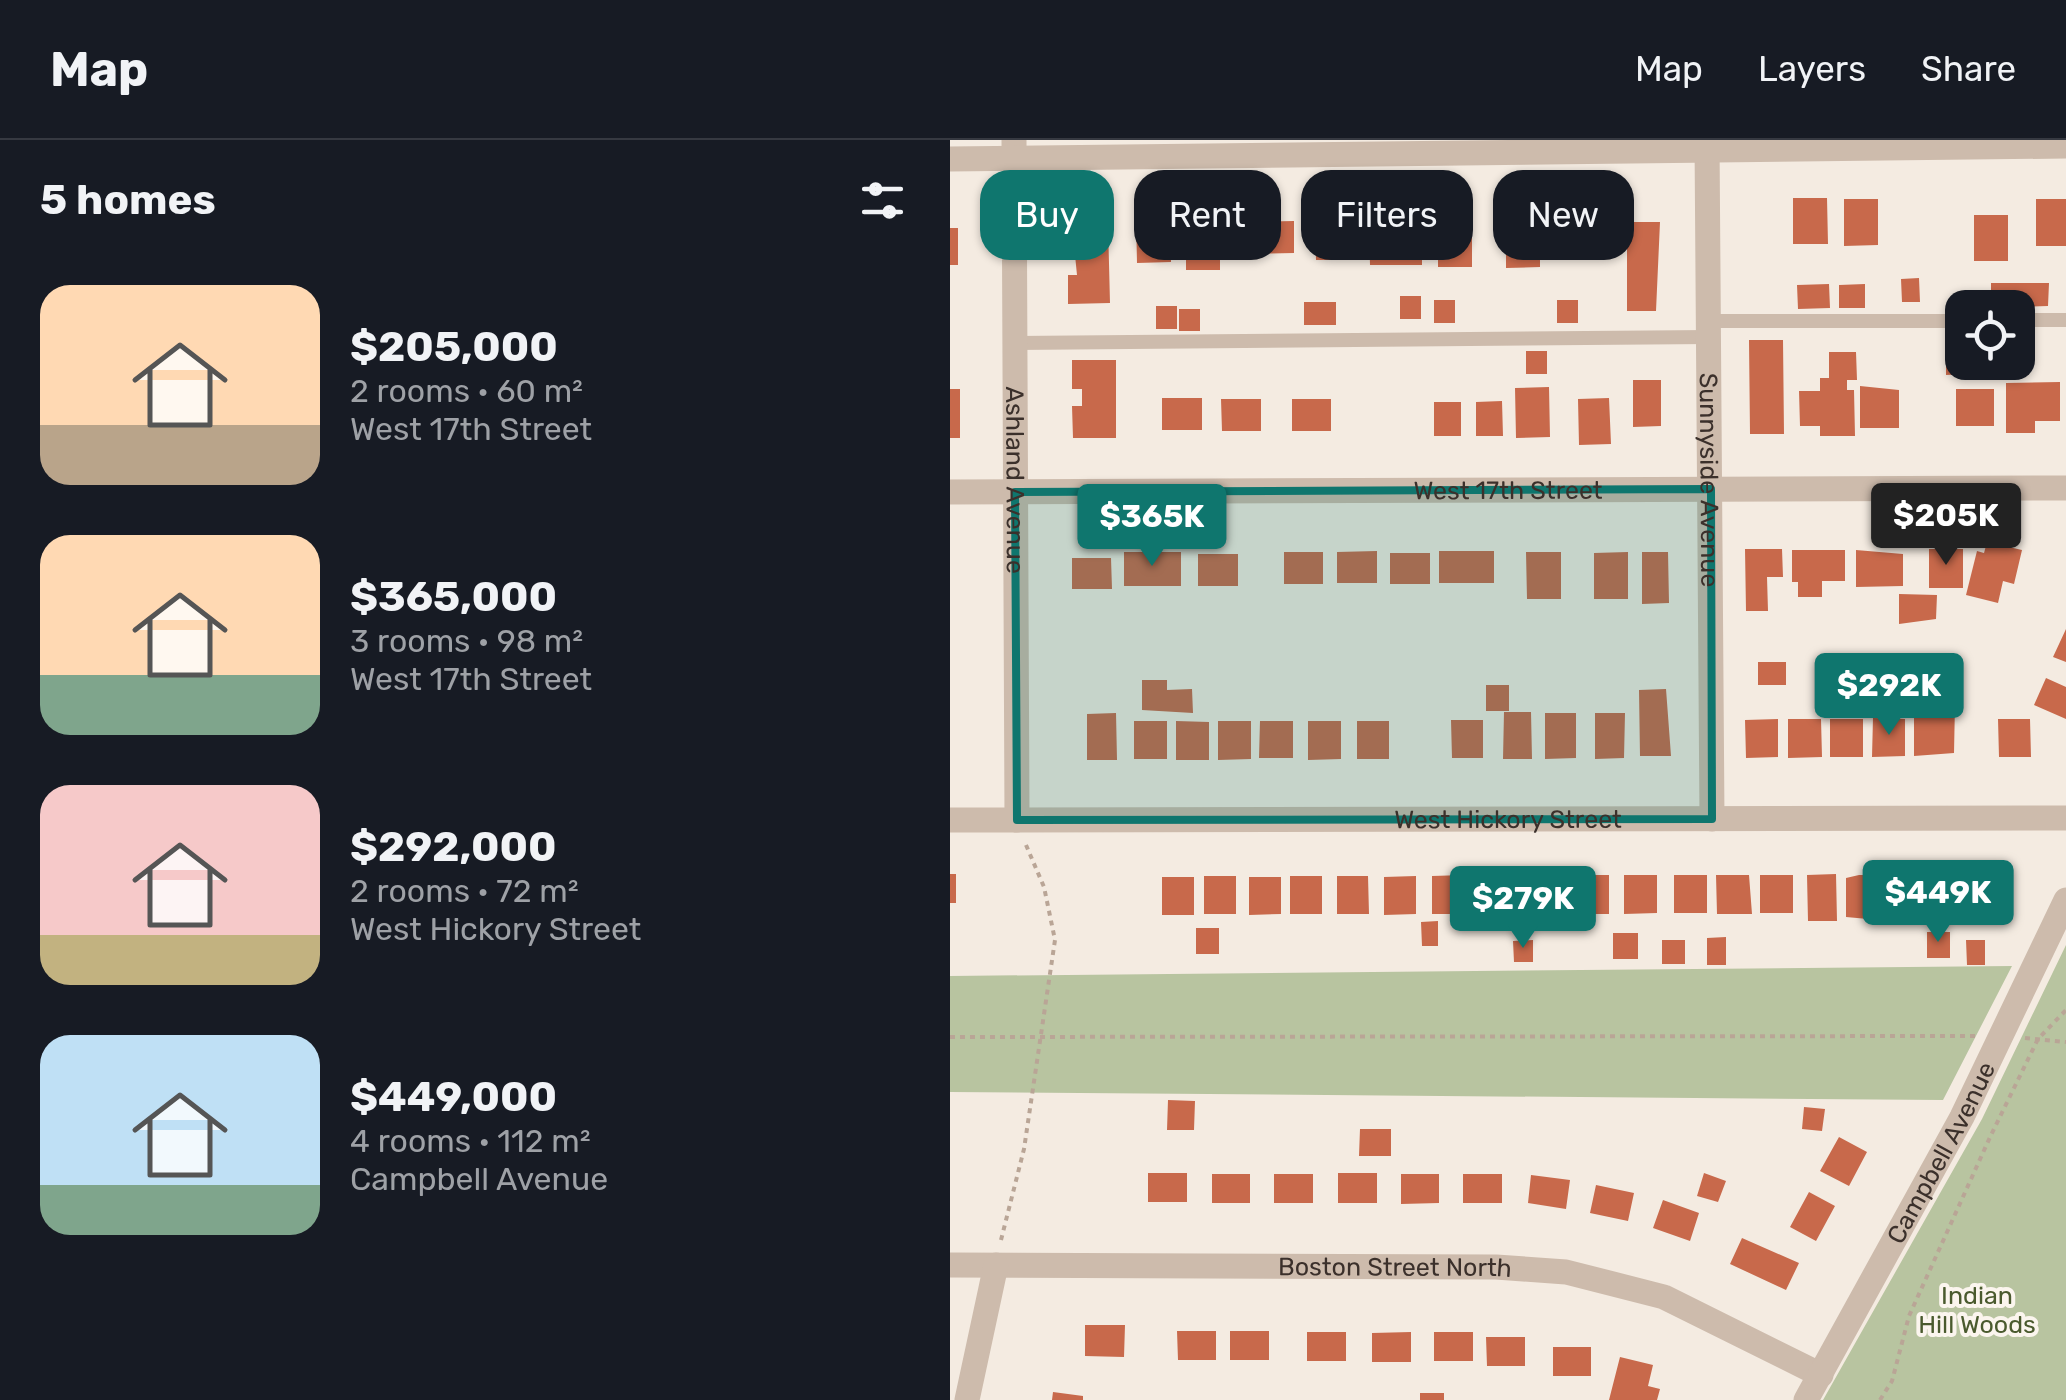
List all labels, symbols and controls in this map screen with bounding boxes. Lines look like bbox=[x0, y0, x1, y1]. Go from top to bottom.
text: Map bbox=[50, 41, 148, 98]
text: Map bbox=[1635, 48, 1703, 90]
text: Layers bbox=[1758, 48, 1866, 90]
text: Share bbox=[1921, 48, 2016, 90]
chip: Buy bbox=[980, 170, 1114, 260]
chip: Rent bbox=[1134, 170, 1281, 260]
chip: Filters bbox=[1301, 170, 1473, 260]
chip: New bbox=[1493, 170, 1634, 260]
icon: filters bbox=[855, 173, 910, 228]
text: 5 homes bbox=[40, 175, 216, 225]
map controls bbox=[1945, 290, 2035, 380]
button: locate bbox=[1945, 290, 2035, 380]
text: $205,000 bbox=[350, 322, 558, 372]
icon: home bbox=[120, 325, 240, 445]
text: 2 rooms · 60 m² bbox=[350, 372, 583, 410]
street label: Sunnyside Avenue bbox=[1694, 372, 1725, 587]
street label: Ashland Avenue bbox=[1001, 386, 1030, 574]
text: West 17th Street bbox=[350, 410, 592, 448]
street label: West 17th Street bbox=[1413, 475, 1603, 505]
pin: $205K bbox=[1876, 483, 2016, 568]
pin: $365K bbox=[1082, 484, 1222, 569]
text: $205K bbox=[1893, 496, 1999, 534]
text: $365K bbox=[1099, 497, 1205, 535]
text: $365,000 bbox=[350, 572, 557, 622]
icon: home bbox=[120, 575, 240, 695]
text: 3 rooms · 98 m² bbox=[350, 622, 583, 660]
pin: $292K bbox=[1819, 653, 1959, 738]
text: West 17th Street bbox=[350, 660, 592, 698]
text: $292K bbox=[1837, 666, 1941, 704]
street label: West Hickory Street bbox=[1394, 804, 1622, 834]
text: $292,000 bbox=[350, 822, 557, 872]
icon: home bbox=[120, 825, 240, 945]
pin: $449K bbox=[1868, 860, 2008, 945]
pin: $279K bbox=[1453, 866, 1593, 951]
text: 2 rooms · 72 m² bbox=[350, 872, 579, 910]
text: $449K bbox=[1885, 873, 1991, 911]
text: $279K bbox=[1472, 879, 1574, 917]
text: West Hickory Street bbox=[350, 910, 641, 948]
street label: Campbell Avenue bbox=[1881, 1057, 2001, 1248]
text: $449,000 bbox=[350, 1072, 557, 1122]
icon: home bbox=[120, 1075, 240, 1195]
text: 4 rooms · 112 m² bbox=[350, 1122, 591, 1160]
text: Campbell Avenue bbox=[350, 1160, 608, 1198]
street label: Boston Street North bbox=[1278, 1252, 1513, 1283]
park label: Indian Hill Woods bbox=[1918, 1281, 2036, 1339]

